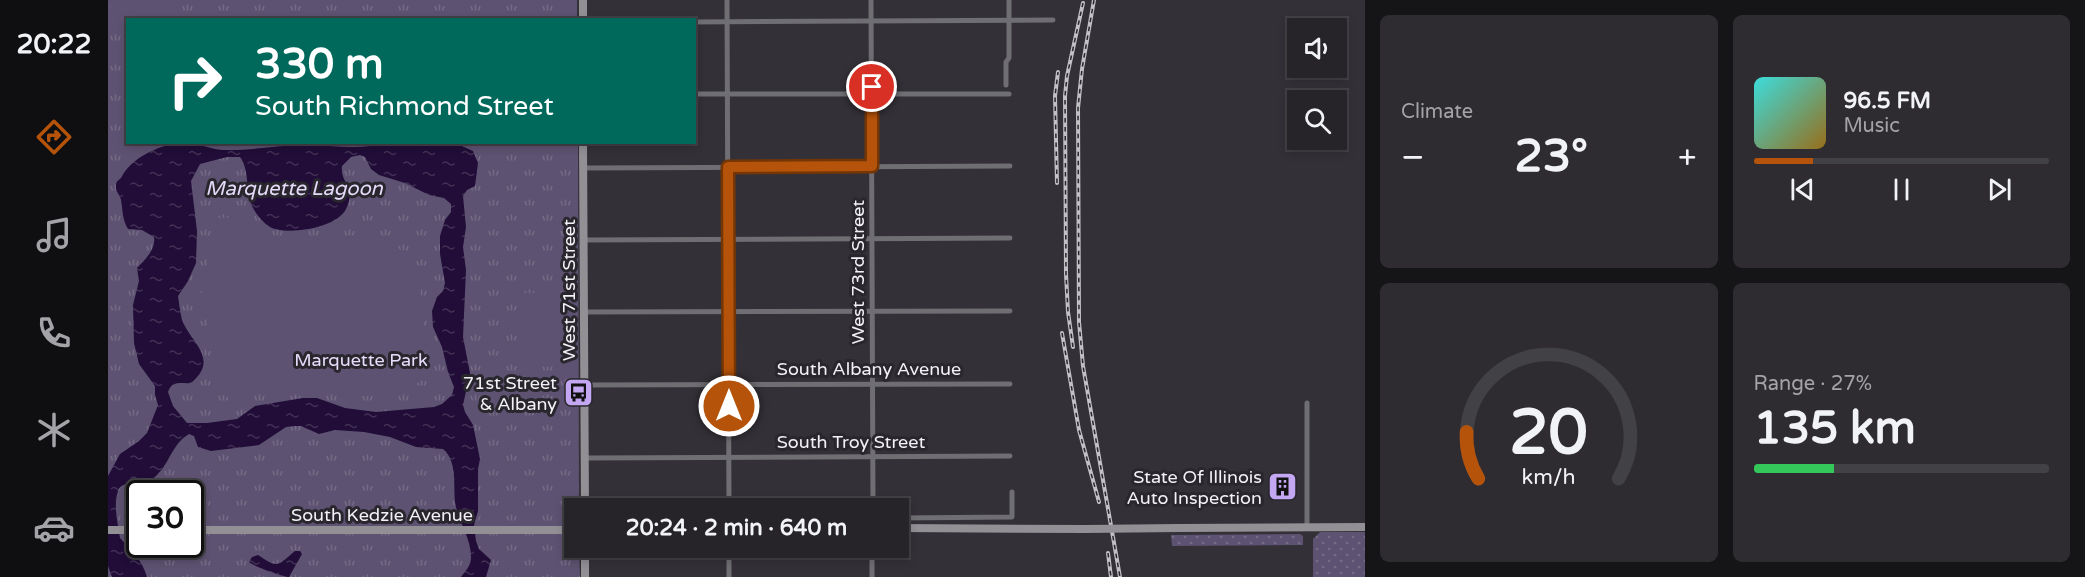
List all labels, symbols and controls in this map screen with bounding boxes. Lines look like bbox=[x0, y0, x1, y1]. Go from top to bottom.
map controls bbox=[1287, 18, 1347, 150]
button: sound bbox=[1287, 18, 1347, 78]
text: 20:22 bbox=[17, 28, 91, 61]
text: 330 m bbox=[255, 39, 384, 90]
icon: right bbox=[156, 42, 234, 120]
pin bbox=[846, 61, 897, 112]
icon: arrive bbox=[855, 70, 888, 103]
text: 96.5 FM bbox=[1844, 88, 1931, 114]
text: South Richmond Street bbox=[255, 90, 554, 123]
button: search bbox=[1287, 90, 1347, 150]
text: Climate bbox=[1401, 100, 1473, 124]
text: Music bbox=[1844, 114, 1900, 138]
icon: directions bbox=[33, 116, 75, 158]
text: 23° bbox=[1514, 130, 1588, 184]
text: − bbox=[1401, 138, 1425, 177]
text: + bbox=[1678, 138, 1696, 177]
icon: previous bbox=[1786, 173, 1819, 206]
icon: pause bbox=[1885, 173, 1918, 206]
icon: next bbox=[1983, 173, 2016, 206]
water label: Marquette Lagoon bbox=[205, 177, 384, 201]
street label: West 73rd Street bbox=[847, 200, 869, 344]
icon: music bbox=[33, 214, 75, 256]
street label: West 71st Street bbox=[558, 219, 580, 361]
icon: phone bbox=[33, 312, 75, 354]
park label: Marquette Park bbox=[294, 349, 428, 371]
street label: South Albany Avenue bbox=[777, 358, 961, 380]
place label: 71st Street & Albany bbox=[463, 372, 557, 415]
text: Range · 27% bbox=[1754, 372, 1872, 396]
position arrow bbox=[697, 374, 761, 438]
bus stop icon: 71st Street & Albany bbox=[562, 377, 594, 409]
text: 20 bbox=[1510, 396, 1588, 471]
text: 135 km bbox=[1754, 402, 1916, 456]
icon: climate bbox=[33, 409, 75, 451]
street label: South Troy Street bbox=[777, 431, 925, 453]
text: km/h bbox=[1522, 465, 1576, 491]
place label: State Of Illinois Auto Inspection bbox=[1127, 466, 1262, 509]
building icon: State Of Illinois Auto Inspection bbox=[1267, 471, 1299, 503]
speed limit sign: 30 bbox=[126, 480, 204, 558]
street label: South Kedzie Avenue bbox=[291, 504, 473, 526]
icon: car bbox=[33, 507, 75, 549]
text: 20:24 · 2 min · 640 m bbox=[626, 515, 847, 541]

